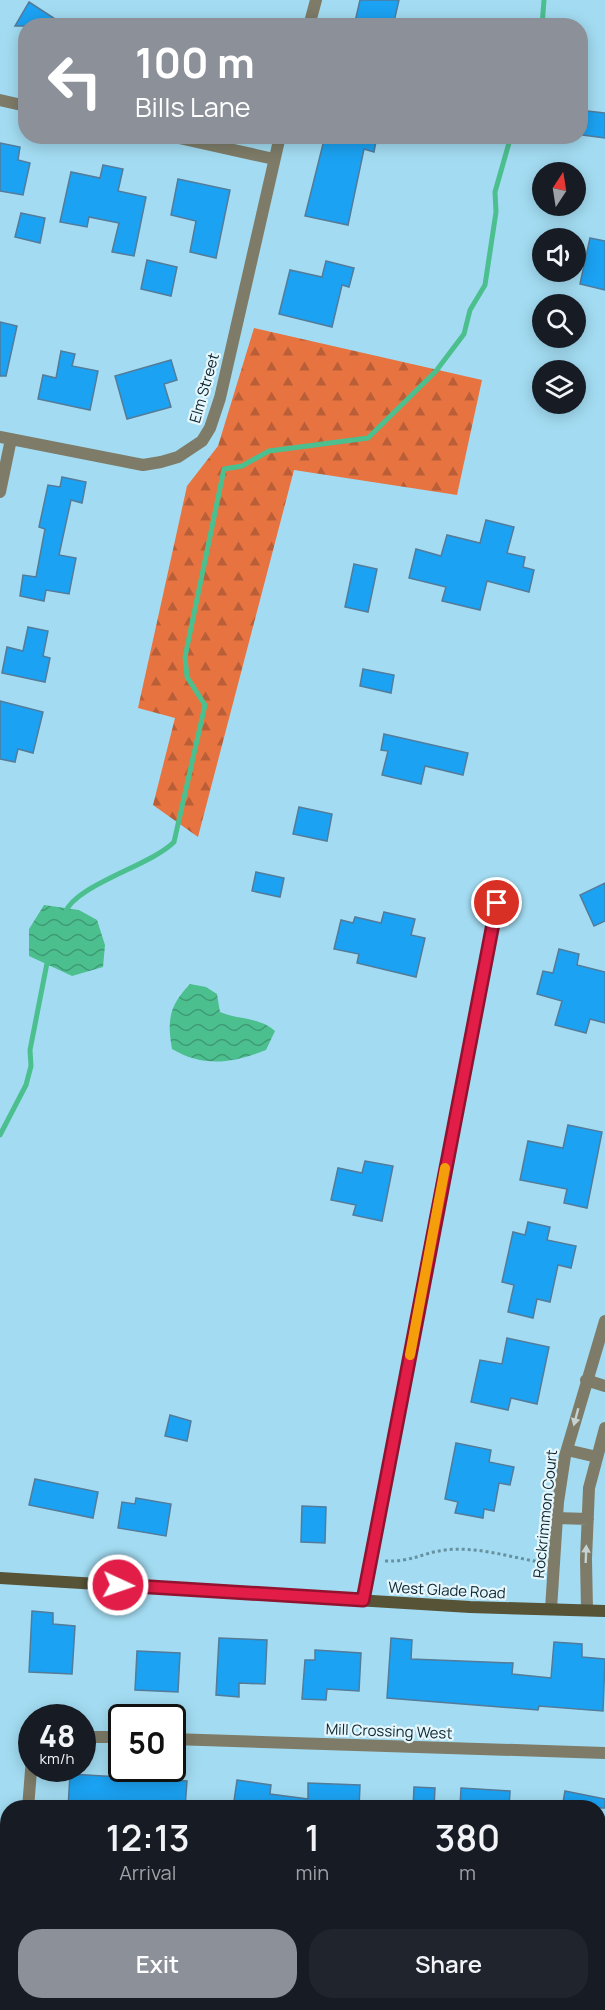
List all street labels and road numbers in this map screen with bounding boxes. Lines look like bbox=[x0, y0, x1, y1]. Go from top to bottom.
street label: Elm Street bbox=[184, 351, 224, 425]
street label: Rockrimmon Court bbox=[528, 1449, 562, 1579]
street label: West Glade Road bbox=[388, 1576, 506, 1604]
street label: Mill Crossing West bbox=[325, 1718, 453, 1744]

